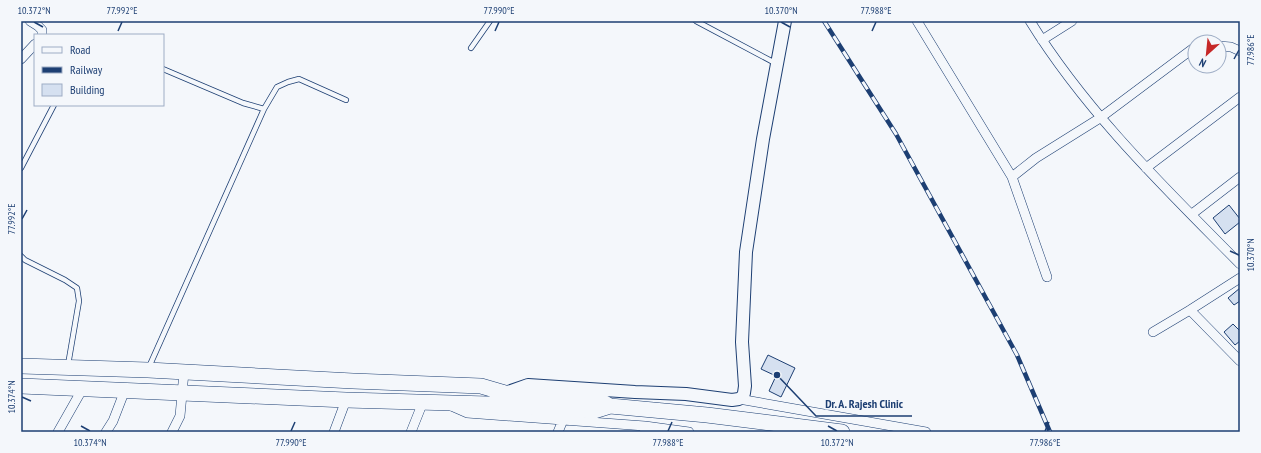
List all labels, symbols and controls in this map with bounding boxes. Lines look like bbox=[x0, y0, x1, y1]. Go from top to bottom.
text: 10.372°N bbox=[17, 4, 51, 17]
text: 77.992°E bbox=[106, 4, 138, 17]
text: 77.990°E bbox=[483, 4, 515, 17]
text: 10.370°N bbox=[764, 4, 798, 17]
text: 77.988°E bbox=[860, 4, 892, 17]
legend bbox=[34, 34, 164, 106]
north arrow bbox=[1187, 34, 1227, 74]
text: 77.986°E bbox=[1244, 34, 1257, 66]
text: Road bbox=[70, 42, 90, 57]
text: N bbox=[1197, 55, 1208, 70]
text: Railway bbox=[70, 62, 103, 77]
text: Building bbox=[70, 82, 105, 97]
text: 77.992°E bbox=[5, 203, 18, 235]
text: 10.370°N bbox=[1244, 238, 1257, 272]
text: 10.374°N bbox=[5, 380, 18, 414]
callout: Dr. A. Rajesh Clinic bbox=[816, 392, 912, 416]
text: Dr. A. Rajesh Clinic bbox=[825, 396, 904, 411]
text: 10.374°N bbox=[73, 436, 107, 449]
text: 77.990°E bbox=[275, 436, 307, 449]
text: 77.988°E bbox=[652, 436, 684, 449]
text: 10.372°N bbox=[820, 436, 854, 449]
text: 77.986°E bbox=[1029, 436, 1061, 449]

